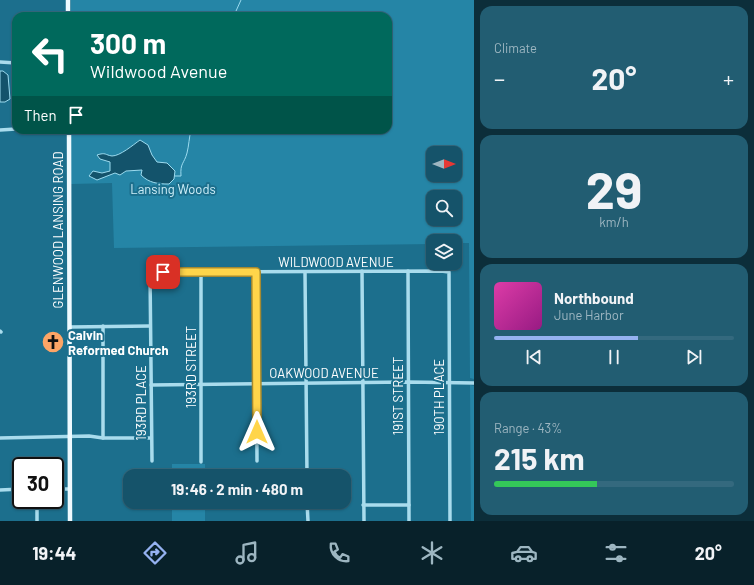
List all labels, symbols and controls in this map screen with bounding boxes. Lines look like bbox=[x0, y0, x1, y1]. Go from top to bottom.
text: 300 m bbox=[90, 26, 166, 60]
icon: left bbox=[24, 28, 76, 80]
text: Climate bbox=[494, 40, 537, 56]
text: Wildwood Avenue bbox=[90, 60, 227, 82]
text: 20° bbox=[591, 60, 637, 96]
text: − bbox=[494, 65, 505, 91]
text: + bbox=[723, 65, 734, 91]
icon: arrive bbox=[65, 104, 87, 126]
text: Then bbox=[24, 106, 57, 124]
north arrow bbox=[426, 146, 462, 182]
map controls bbox=[426, 146, 462, 270]
street label: GLENWOOD LANSING ROAD bbox=[50, 152, 66, 308]
text: 29 bbox=[586, 157, 642, 219]
park label: Lansing Woods bbox=[130, 181, 216, 197]
button: search bbox=[426, 190, 462, 226]
text: km/h bbox=[599, 214, 629, 230]
button: layers bbox=[426, 234, 462, 270]
street label: WILDWOOD AVENUE bbox=[278, 254, 394, 270]
pin bbox=[146, 255, 180, 289]
icon: arrive bbox=[152, 261, 174, 283]
text: Northbound bbox=[554, 289, 634, 307]
text: June Harbor bbox=[554, 307, 624, 323]
street label: 193RD STREET bbox=[183, 326, 199, 408]
place label: Calvin Reformed Church bbox=[68, 327, 169, 358]
church icon: Calvin Reformed Church bbox=[40, 329, 66, 355]
icon: previous bbox=[523, 346, 545, 368]
icon: pause bbox=[603, 346, 625, 368]
icon: next bbox=[683, 346, 705, 368]
street label: 191ST STREET bbox=[390, 357, 406, 435]
street label: 190TH PLACE bbox=[431, 359, 447, 435]
street label: 193RD PLACE bbox=[133, 365, 149, 441]
street label: OAKWOOD AVENUE bbox=[269, 365, 379, 381]
position arrow bbox=[236, 411, 278, 453]
text: Range · 43% bbox=[494, 420, 562, 436]
text: 215 km bbox=[494, 440, 584, 476]
speed limit sign: 30 bbox=[12, 457, 64, 509]
text: 19:46 · 2 min · 480 m bbox=[171, 480, 303, 498]
icon: directions bbox=[141, 539, 169, 567]
icon: music bbox=[233, 539, 261, 567]
icon: phone bbox=[325, 539, 353, 567]
icon: climate bbox=[418, 539, 446, 567]
icon: car bbox=[510, 539, 538, 567]
icon: filters bbox=[602, 539, 630, 567]
text: 19:44 bbox=[32, 542, 76, 564]
text: 20° bbox=[695, 542, 722, 564]

